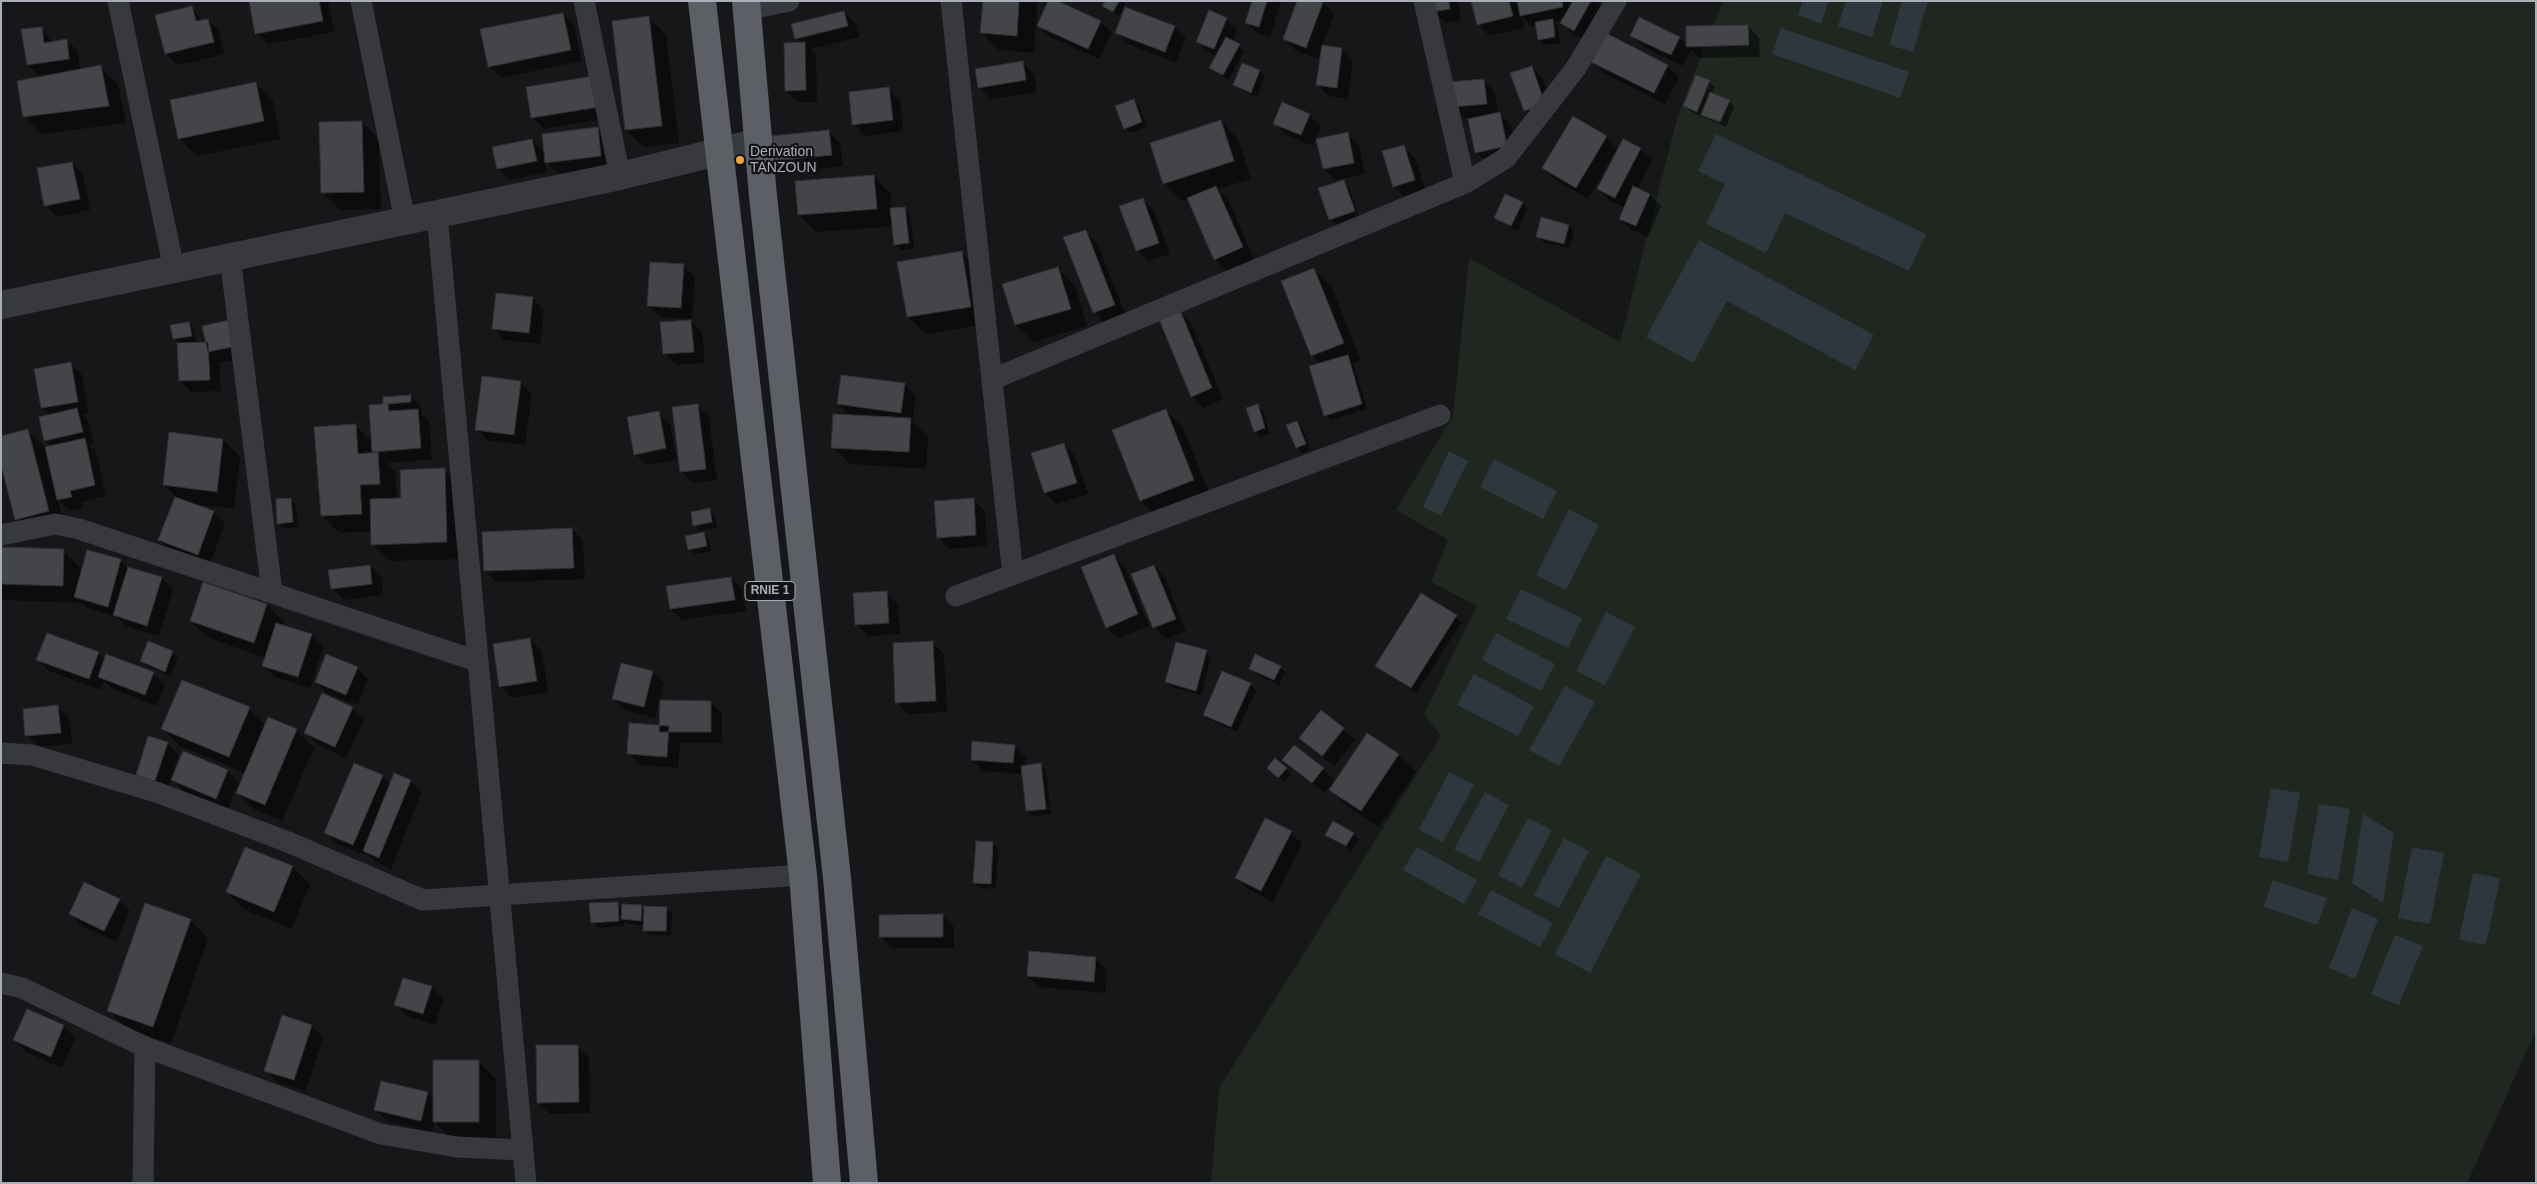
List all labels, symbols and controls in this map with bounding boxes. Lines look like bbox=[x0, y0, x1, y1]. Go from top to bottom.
place label: Derivation TANZOUN bbox=[750, 144, 817, 176]
marker: Derivation TANZOUN bbox=[734, 154, 746, 166]
road number: RNIE 1 bbox=[745, 582, 795, 600]

